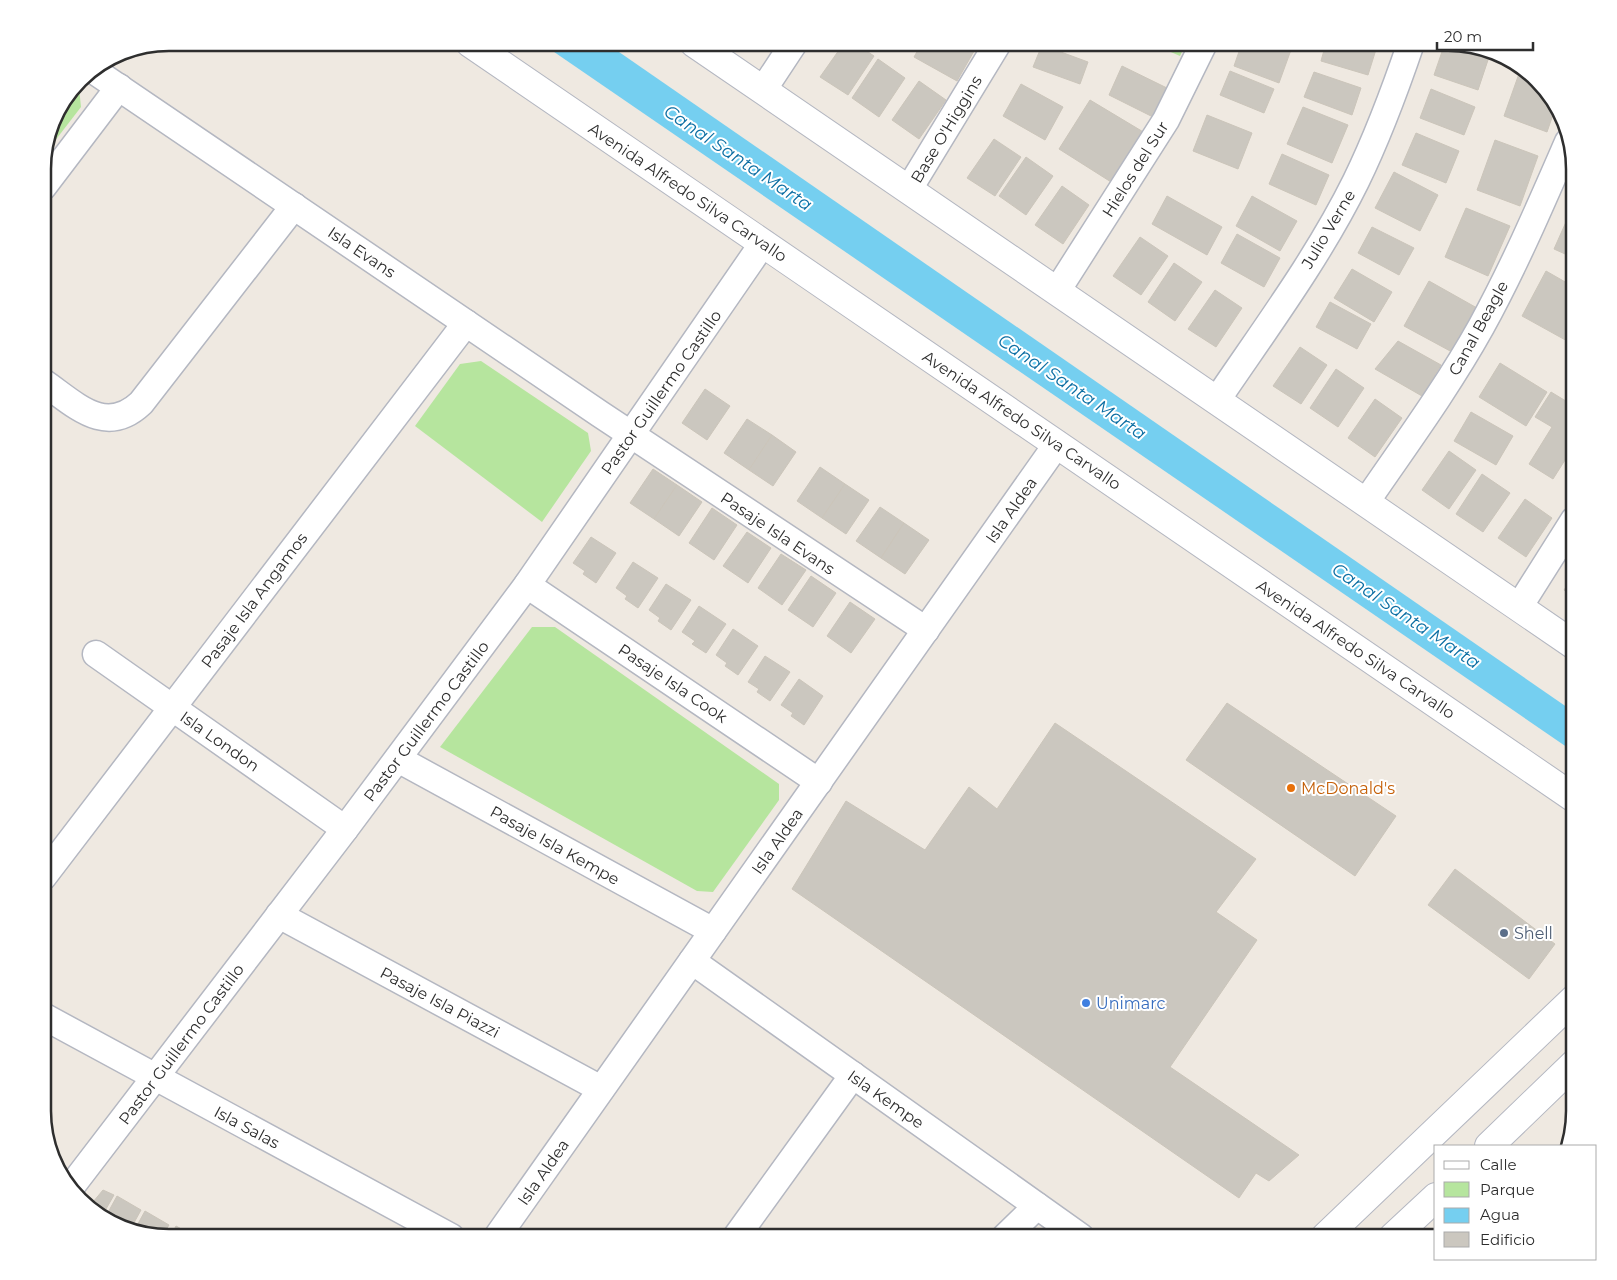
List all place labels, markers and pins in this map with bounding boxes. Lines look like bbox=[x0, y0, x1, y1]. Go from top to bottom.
place label: McDonald's bbox=[1301, 779, 1395, 798]
marker: McDonald's bbox=[1285, 782, 1297, 794]
place label: Shell bbox=[1514, 924, 1553, 943]
marker: Shell bbox=[1498, 927, 1510, 939]
place label: Unimarc bbox=[1096, 994, 1165, 1013]
marker: Unimarc bbox=[1080, 997, 1092, 1009]

